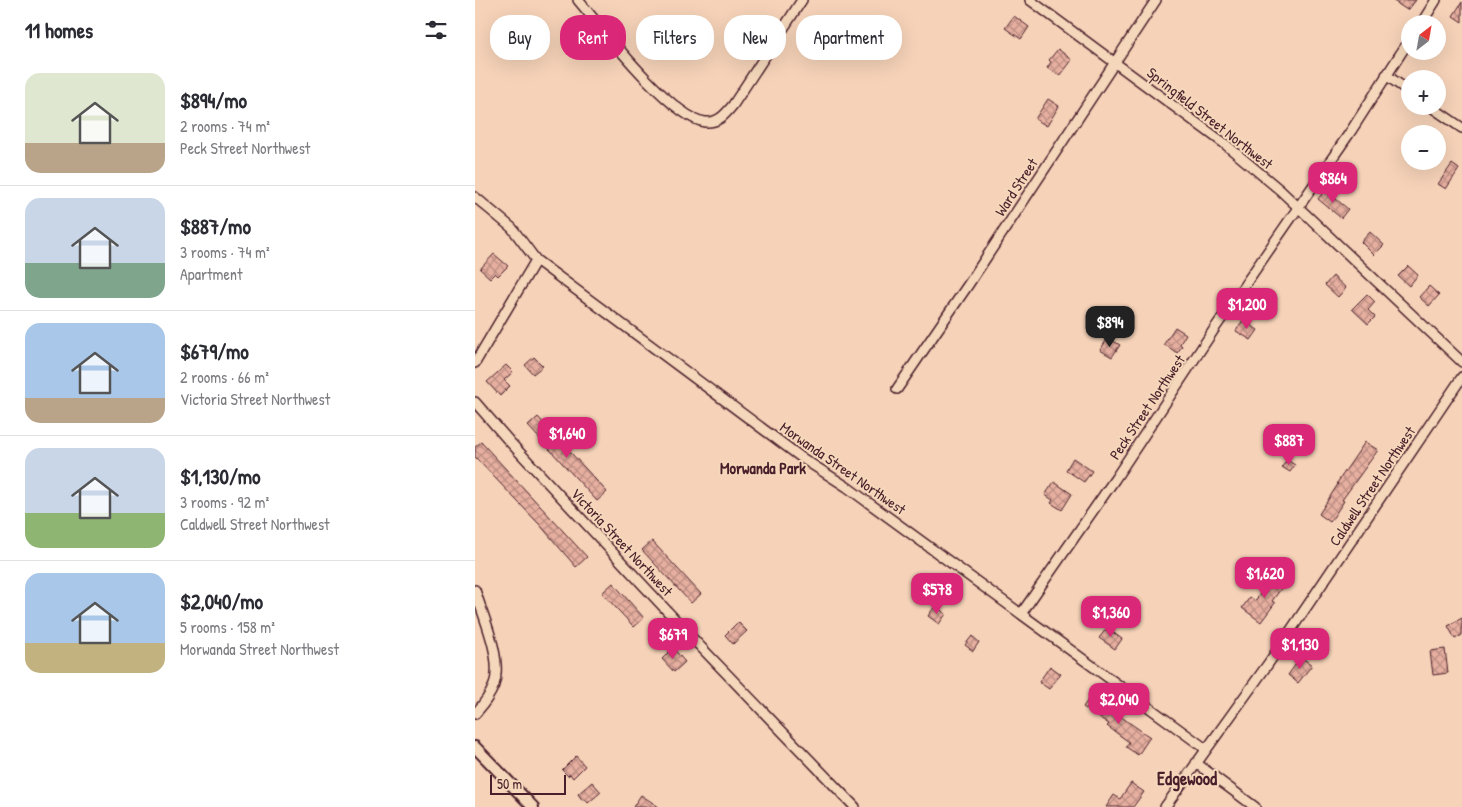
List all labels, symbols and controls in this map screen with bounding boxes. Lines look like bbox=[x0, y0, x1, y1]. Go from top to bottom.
chip: Buy bbox=[490, 15, 550, 60]
chip: Rent bbox=[560, 15, 626, 60]
chip: Filters bbox=[636, 15, 714, 60]
chip: New bbox=[724, 15, 786, 60]
chip: Apartment bbox=[796, 15, 902, 60]
north arrow bbox=[1401, 15, 1446, 60]
map controls bbox=[1401, 15, 1446, 170]
text: 11 homes bbox=[25, 16, 93, 45]
icon: filters bbox=[422, 16, 450, 44]
street label: Springfield Street Northwest bbox=[1143, 62, 1278, 174]
button: + bbox=[1401, 70, 1446, 115]
text: $894/mo bbox=[180, 86, 247, 115]
icon: home bbox=[65, 93, 125, 153]
text: 2 rooms · 74 m² bbox=[180, 115, 270, 137]
button: − bbox=[1401, 125, 1446, 170]
text: Peck Street Northwest bbox=[180, 137, 310, 159]
street label: Ward Street bbox=[989, 153, 1043, 220]
pin: $864 bbox=[1303, 162, 1363, 204]
text: $864 bbox=[1319, 167, 1347, 189]
text: $887/mo bbox=[180, 212, 251, 241]
icon: home bbox=[65, 218, 125, 278]
text: 3 rooms · 74 m² bbox=[180, 241, 270, 263]
text: Apartment bbox=[180, 263, 243, 285]
pin: $1,200 bbox=[1206, 288, 1288, 330]
text: $1,200 bbox=[1228, 293, 1266, 315]
pin: $894 bbox=[1080, 306, 1140, 348]
text: $894 bbox=[1097, 311, 1123, 333]
text: $679/mo bbox=[180, 337, 249, 366]
icon: home bbox=[65, 343, 125, 403]
street label: Peck Street Northwest bbox=[1104, 350, 1190, 464]
text: 2 rooms · 66 m² bbox=[180, 366, 269, 388]
text: Victoria Street Northwest bbox=[180, 388, 330, 410]
pin: $1,640 bbox=[526, 416, 608, 459]
street label: Morwanda Street Northwest bbox=[776, 417, 911, 520]
street label: Caldwell Street Northwest bbox=[1324, 421, 1420, 550]
text: $1,640 bbox=[549, 422, 585, 444]
pin: $887 bbox=[1259, 424, 1319, 466]
text: $887 bbox=[1274, 429, 1304, 451]
district label: Morwanda Park bbox=[720, 457, 806, 479]
text: $1,130/mo bbox=[180, 462, 261, 491]
icon: home bbox=[65, 468, 125, 528]
street label: Victoria Street Northwest bbox=[566, 483, 678, 601]
text: 3 rooms · 92 m² bbox=[180, 491, 269, 513]
text: Caldwell Street Northwest bbox=[180, 513, 330, 535]
pin: $1,620 bbox=[1224, 556, 1306, 599]
text: $1,620 bbox=[1246, 562, 1284, 584]
pin: $578 bbox=[907, 572, 967, 615]
text: $578 bbox=[922, 578, 952, 600]
text: $2,040/mo bbox=[180, 587, 263, 616]
icon: home bbox=[65, 593, 125, 653]
pin: $1,360 bbox=[1070, 596, 1152, 638]
text: $1,360 bbox=[1092, 601, 1130, 623]
text: 5 rooms · 158 m² bbox=[180, 616, 275, 638]
pin: $679 bbox=[643, 618, 703, 660]
text: $679 bbox=[659, 623, 687, 645]
pin: $1,130 bbox=[1259, 628, 1341, 670]
text: $1,130 bbox=[1281, 633, 1319, 655]
text: Morwanda Street Northwest bbox=[180, 638, 339, 660]
pin: $2,040 bbox=[1078, 682, 1160, 725]
text: $2,040 bbox=[1099, 688, 1139, 710]
district label: Edgewood bbox=[1157, 766, 1217, 792]
scale bar bbox=[490, 772, 566, 795]
text: 50 m bbox=[497, 774, 522, 793]

